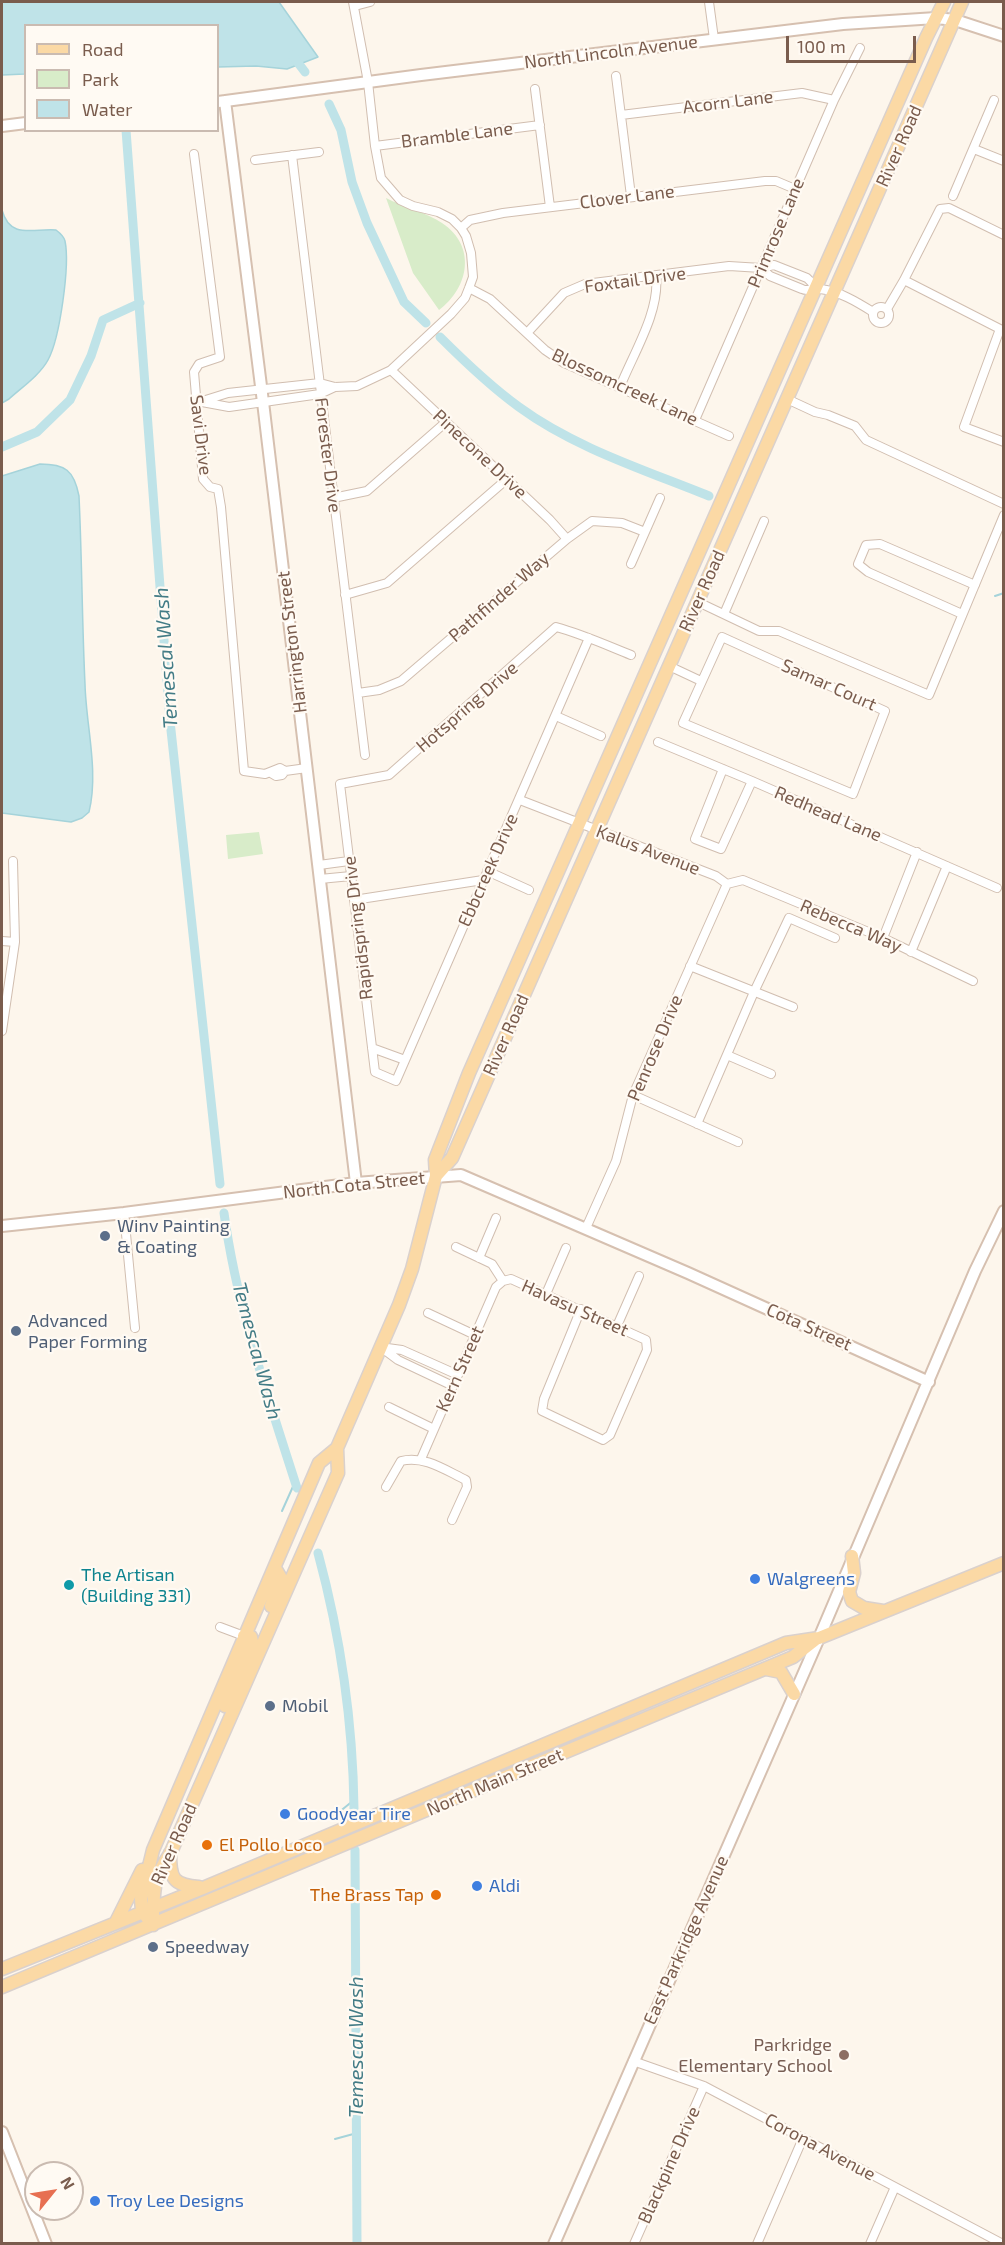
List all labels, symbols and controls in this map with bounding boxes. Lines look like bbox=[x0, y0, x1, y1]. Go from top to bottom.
legend bbox=[24, 24, 219, 132]
scale bar bbox=[789, 24, 920, 62]
street label: North Lincoln Avenue bbox=[523, 31, 699, 73]
text: 100 m bbox=[797, 35, 846, 57]
text: Road bbox=[82, 38, 123, 60]
text: Park bbox=[82, 68, 119, 90]
street label: Acorn Lane bbox=[682, 86, 774, 118]
text: Water bbox=[82, 98, 132, 120]
street label: River Road bbox=[871, 102, 927, 190]
street label: Bramble Lane bbox=[400, 117, 514, 153]
street label: Primrose Lane bbox=[743, 175, 809, 291]
street label: Clover Lane bbox=[578, 180, 676, 214]
street label: Foxtail Drive bbox=[583, 262, 687, 298]
street label: Blossomcreek Lane bbox=[549, 344, 701, 430]
street label: Savi Drive bbox=[185, 394, 217, 476]
street label: Forester Drive bbox=[310, 396, 346, 514]
street label: Pinecone Drive bbox=[428, 405, 532, 503]
street label: Pathfinder Way bbox=[444, 547, 554, 647]
street label: River Road bbox=[674, 547, 730, 635]
street label: Harrington Street bbox=[273, 570, 311, 714]
water label: Temescal Wash bbox=[149, 587, 183, 729]
street label: Samar Court bbox=[778, 654, 880, 716]
street label: Hotspring Drive bbox=[412, 657, 522, 757]
street label: Redhead Lane bbox=[771, 782, 885, 846]
street label: Ebbcreek Drive bbox=[453, 810, 523, 930]
street label: Kalus Avenue bbox=[593, 820, 703, 880]
street label: Rapidspring Drive bbox=[338, 855, 378, 1001]
street label: Rebecca Way bbox=[797, 895, 905, 957]
street label: River Road bbox=[478, 991, 534, 1079]
street label: Penrose Drive bbox=[623, 992, 687, 1104]
street label: North Cota Street bbox=[282, 1167, 426, 1203]
place label: Winv Painting & Coating bbox=[117, 1215, 230, 1258]
marker: Winv Painting & Coating bbox=[98, 1229, 112, 1243]
street label: Havasu Street bbox=[518, 1275, 632, 1341]
water label: Temescal Wash bbox=[227, 1280, 287, 1422]
street label: Cota Street bbox=[763, 1299, 855, 1355]
place label: Advanced Paper Forming bbox=[28, 1310, 147, 1352]
street label: Kern Street bbox=[431, 1323, 489, 1415]
marker: Advanced Paper Forming bbox=[9, 1324, 23, 1338]
place label: The Artisan (Building 331) bbox=[81, 1564, 191, 1606]
place label: Walgreens bbox=[767, 1568, 855, 1590]
marker: Walgreens bbox=[748, 1572, 762, 1586]
marker: The Artisan (Building 331) bbox=[62, 1578, 76, 1592]
place label: Mobil bbox=[282, 1695, 328, 1717]
marker: Mobil bbox=[263, 1699, 277, 1713]
street label: North Main Street bbox=[424, 1744, 566, 1820]
street label: River Road bbox=[146, 1800, 202, 1888]
place label: Goodyear Tire bbox=[297, 1803, 411, 1825]
marker: Goodyear Tire bbox=[278, 1807, 292, 1821]
place label: El Pollo Loco bbox=[219, 1834, 322, 1856]
marker: El Pollo Loco bbox=[200, 1838, 214, 1852]
street label: East Parkridge Avenue bbox=[639, 1852, 733, 2028]
place label: Aldi bbox=[489, 1875, 520, 1897]
marker: Aldi bbox=[470, 1879, 484, 1893]
place label: The Brass Tap bbox=[310, 1884, 424, 1906]
marker: The Brass Tap bbox=[429, 1888, 443, 1902]
place label: Speedway bbox=[165, 1936, 249, 1958]
marker: Speedway bbox=[146, 1940, 160, 1954]
water label: Temescal Wash bbox=[344, 1976, 368, 2118]
place label: Parkridge Elementary School bbox=[678, 2034, 832, 2076]
marker: Parkridge Elementary School bbox=[837, 2048, 851, 2062]
street label: Blackpine Drive bbox=[633, 2103, 705, 2227]
street label: Corona Avenue bbox=[761, 2109, 879, 2185]
north arrow bbox=[24, 2161, 84, 2221]
text: N bbox=[57, 2173, 79, 2193]
place label: Troy Lee Designs bbox=[107, 2190, 244, 2212]
marker: Troy Lee Designs bbox=[88, 2194, 102, 2208]

